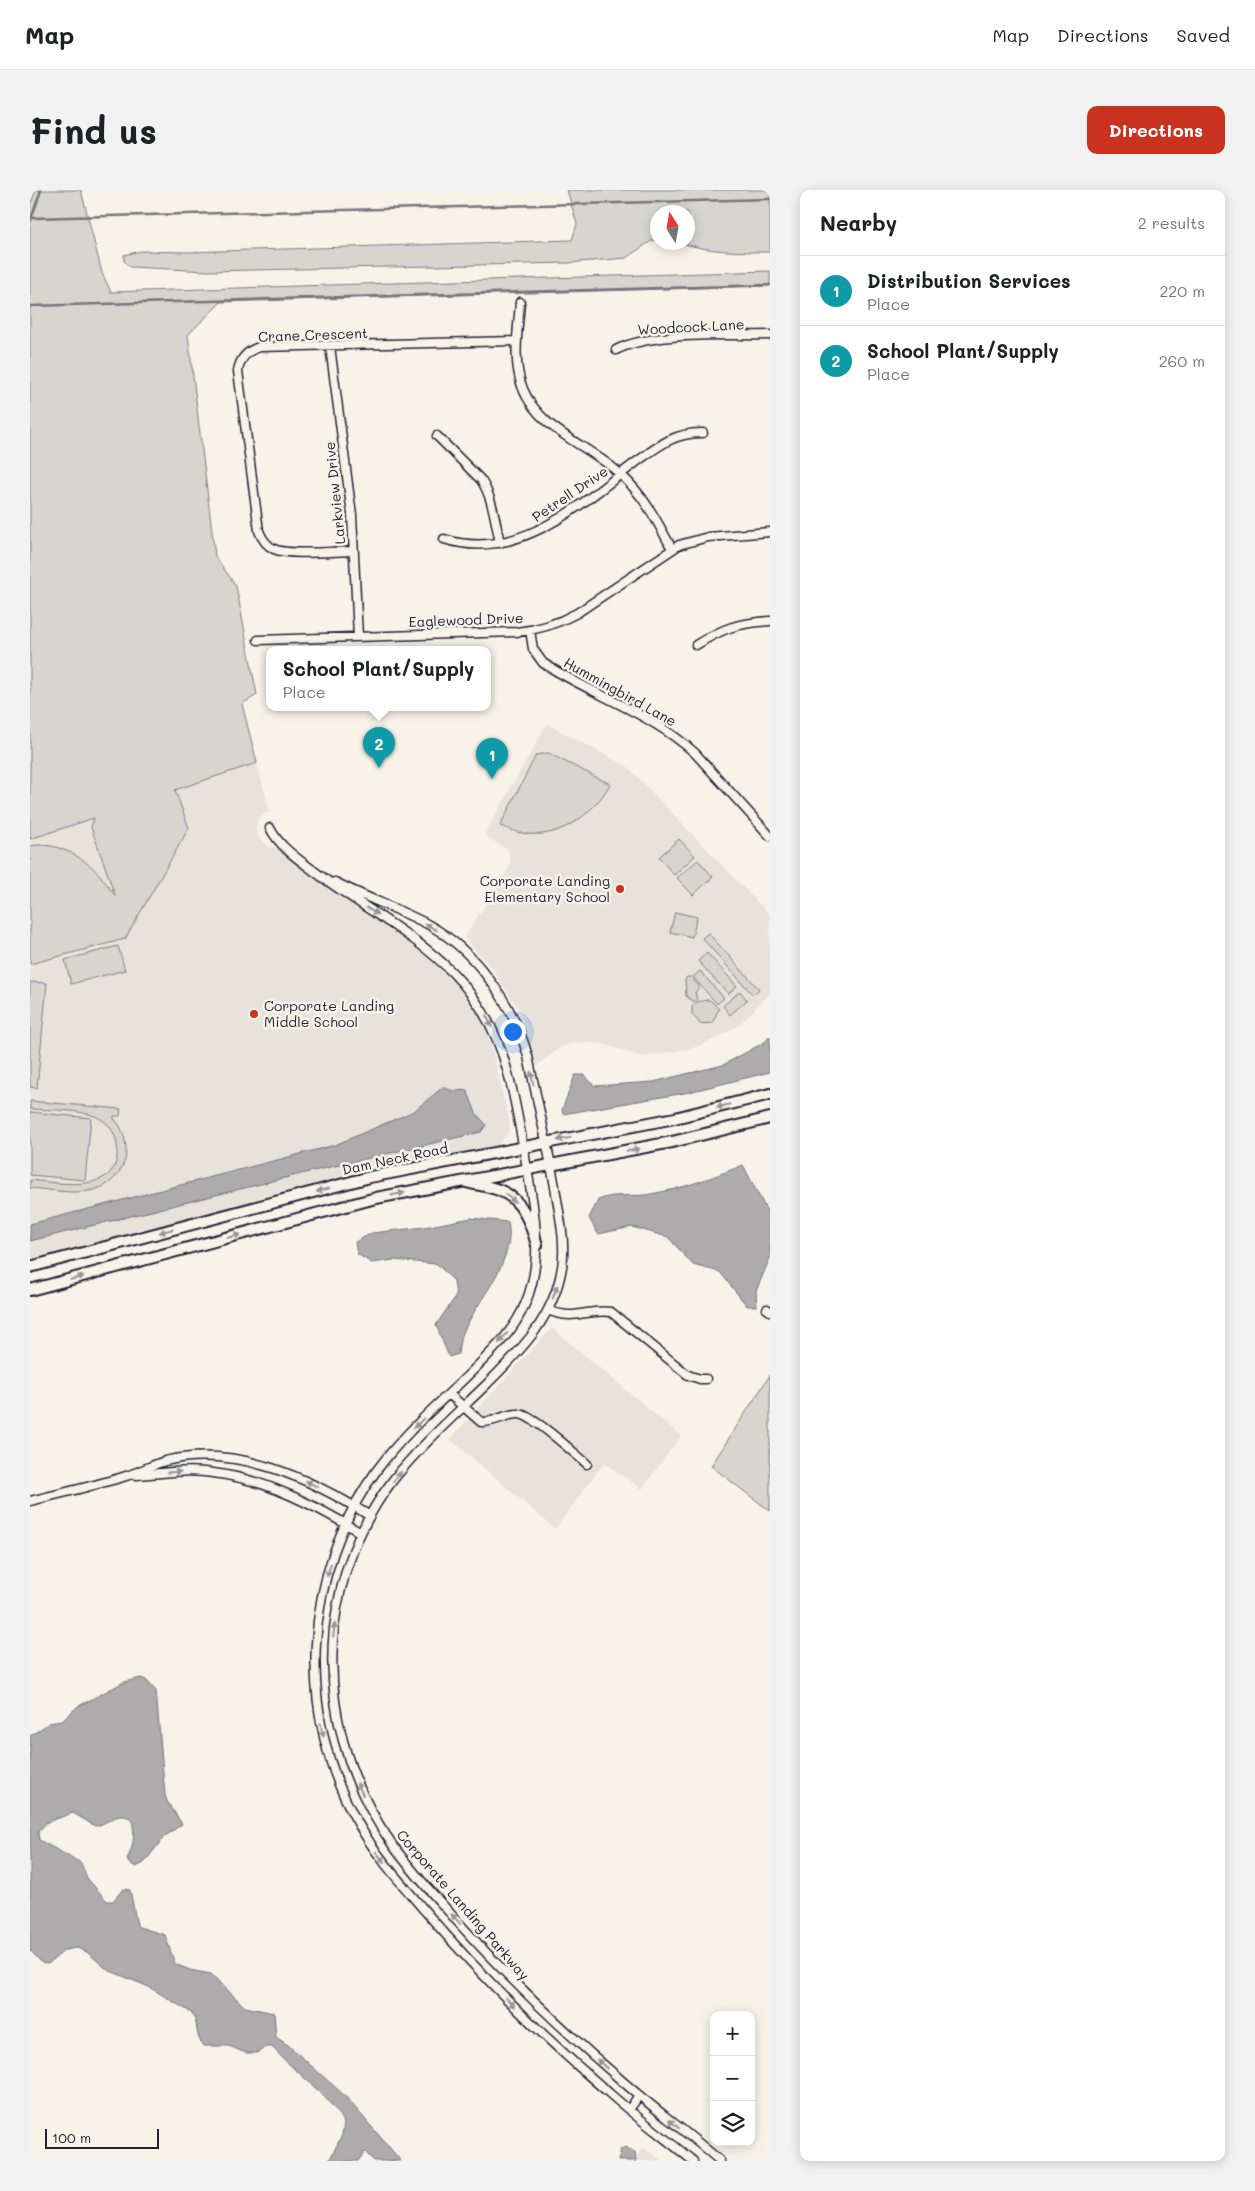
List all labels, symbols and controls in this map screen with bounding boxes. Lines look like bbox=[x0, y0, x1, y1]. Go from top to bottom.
text: Map bbox=[25, 19, 74, 50]
text: Map bbox=[992, 23, 1029, 47]
text: Directions bbox=[1057, 23, 1149, 47]
text: Saved bbox=[1177, 23, 1230, 47]
button: Directions bbox=[1087, 106, 1225, 154]
text: Find us bbox=[30, 107, 157, 153]
north arrow bbox=[650, 205, 695, 250]
text: Nearby bbox=[820, 209, 897, 236]
text: 2 results bbox=[1138, 212, 1205, 233]
text: Distribution Services bbox=[867, 268, 1071, 293]
text: 1 bbox=[832, 280, 840, 301]
text: 220 m bbox=[1159, 280, 1205, 301]
text: Place bbox=[867, 293, 910, 314]
street label: Woodcock Lane bbox=[637, 314, 745, 339]
street label: Crane Crescent bbox=[258, 323, 368, 346]
text: School Plant/Supply bbox=[867, 338, 1059, 363]
text: 2 bbox=[832, 350, 840, 371]
text: 260 m bbox=[1159, 350, 1205, 371]
text: Place bbox=[867, 363, 910, 384]
street label: Larkview Drive bbox=[320, 441, 349, 545]
street label: Petrell Drive bbox=[528, 461, 611, 526]
street label: Eaglewood Drive bbox=[408, 608, 524, 631]
popup bbox=[266, 646, 491, 711]
street label: Hummingbird Lane bbox=[560, 653, 680, 730]
text: School Plant/Supply bbox=[283, 656, 474, 681]
text: Place bbox=[283, 681, 326, 702]
pin: 2 bbox=[363, 727, 395, 768]
pin: 1 bbox=[476, 738, 508, 779]
place label: Corporate Landing Elementary School bbox=[480, 871, 610, 906]
marker: Corporate Landing Elementary School bbox=[614, 883, 626, 895]
one-way arrow bbox=[365, 906, 379, 916]
one-way arrow bbox=[424, 922, 437, 931]
place label: Corporate Landing Middle School bbox=[264, 996, 394, 1031]
marker: Corporate Landing Middle School bbox=[248, 1008, 260, 1020]
one-way arrow bbox=[485, 1014, 493, 1028]
your location bbox=[500, 1019, 526, 1045]
one-way arrow bbox=[528, 1069, 536, 1085]
one-way arrow bbox=[715, 1103, 730, 1111]
one-way arrow bbox=[556, 1135, 571, 1143]
street label: Dam Neck Road bbox=[340, 1138, 450, 1179]
one-way arrow bbox=[625, 1145, 641, 1153]
one-way arrow bbox=[316, 1186, 331, 1194]
one-way arrow bbox=[391, 1190, 406, 1198]
one-way arrow bbox=[503, 1192, 516, 1203]
one-way arrow bbox=[158, 1227, 174, 1235]
one-way arrow bbox=[227, 1232, 242, 1240]
one-way arrow bbox=[70, 1273, 85, 1281]
one-way arrow bbox=[552, 1284, 559, 1299]
one-way arrow bbox=[498, 1331, 509, 1344]
one-way arrow bbox=[413, 1417, 425, 1429]
one-way arrow bbox=[167, 1467, 183, 1475]
one-way arrow bbox=[391, 1470, 402, 1483]
one-way arrow bbox=[305, 1480, 319, 1488]
one-way arrow bbox=[325, 1562, 333, 1577]
one-way arrow bbox=[330, 1622, 338, 1638]
one-way arrow bbox=[318, 1723, 326, 1738]
one-way arrow bbox=[355, 1782, 363, 1796]
street label: Corporate Landing Parkway bbox=[393, 1825, 534, 1984]
one-way arrow bbox=[374, 1850, 385, 1863]
one-way arrow bbox=[450, 1912, 461, 1925]
one-way arrow bbox=[504, 1996, 516, 2008]
map controls bbox=[710, 2011, 755, 2146]
button: + bbox=[710, 2011, 755, 2056]
button: − bbox=[710, 2056, 755, 2101]
one-way arrow bbox=[595, 2058, 608, 2069]
button: layers bbox=[710, 2101, 755, 2146]
one-way arrow bbox=[668, 2118, 681, 2129]
scale bar bbox=[45, 2126, 159, 2149]
text: 100 m bbox=[52, 2128, 91, 2147]

